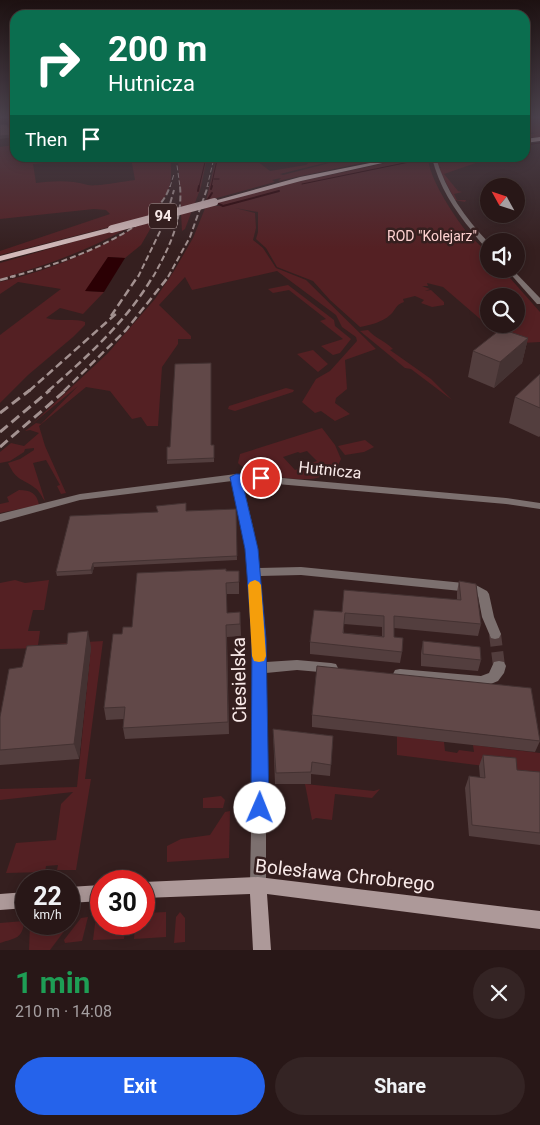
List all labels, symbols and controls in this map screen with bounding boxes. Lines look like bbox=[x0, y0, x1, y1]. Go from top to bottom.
text: 200 m bbox=[108, 29, 207, 70]
icon: right bbox=[25, 30, 90, 95]
text: Hutnicza bbox=[108, 71, 195, 96]
icon: arrive bbox=[77, 125, 105, 153]
text: Then bbox=[25, 128, 67, 151]
north arrow bbox=[480, 178, 525, 222]
map controls bbox=[480, 178, 525, 333]
road number: 94 bbox=[149, 204, 177, 228]
park label: ROD "Kolejarz" bbox=[387, 228, 477, 244]
button: sound bbox=[480, 233, 525, 278]
button: search bbox=[480, 288, 525, 333]
pin bbox=[240, 457, 282, 499]
street label: Hutnicza bbox=[298, 457, 362, 483]
icon: arrive bbox=[247, 464, 275, 492]
street label: Ciesielska bbox=[227, 637, 251, 723]
position arrow bbox=[233, 781, 285, 833]
street label: Bolesława Chrobrego bbox=[254, 854, 436, 896]
speed limit sign: 30 bbox=[90, 870, 155, 935]
text: 22 bbox=[33, 882, 62, 911]
text: km/h bbox=[33, 908, 62, 922]
text: 1 min bbox=[15, 965, 90, 1000]
button: close bbox=[473, 967, 525, 1019]
text: 210 m · 14:08 bbox=[15, 1002, 112, 1021]
button: Exit bbox=[15, 1057, 265, 1115]
button: Share bbox=[275, 1057, 525, 1115]

